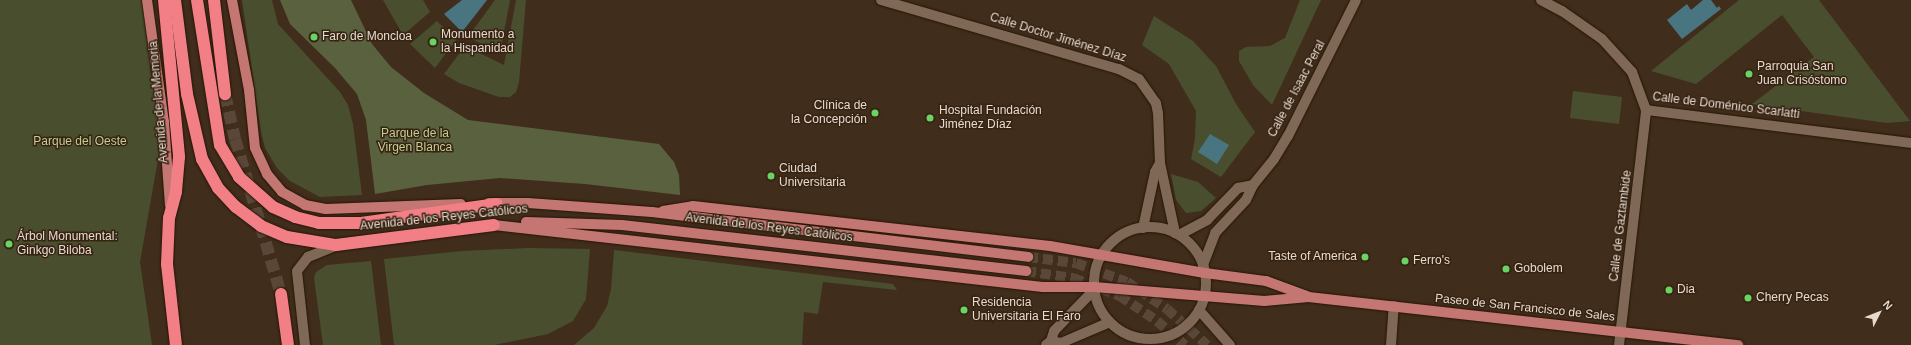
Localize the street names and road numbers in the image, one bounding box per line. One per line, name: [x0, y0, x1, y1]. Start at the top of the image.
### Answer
street label: Calle Doctor Jiménez Díaz: [988, 10, 1128, 66]
street label: Calle de Isaac Peral: [1265, 38, 1329, 140]
street label: Avenida de la Memoria: [146, 40, 172, 164]
street label: Calle de Doménico Scarlatti: [1652, 90, 1800, 122]
street label: Calle de Gaztambide: [1607, 170, 1635, 282]
street label: Avenida de los Reyes Católicos: [359, 202, 529, 234]
street label: Avenida de los Reyes Católicos: [684, 211, 854, 245]
street label: Paseo de San Francisco de Sales: [1434, 291, 1616, 325]

